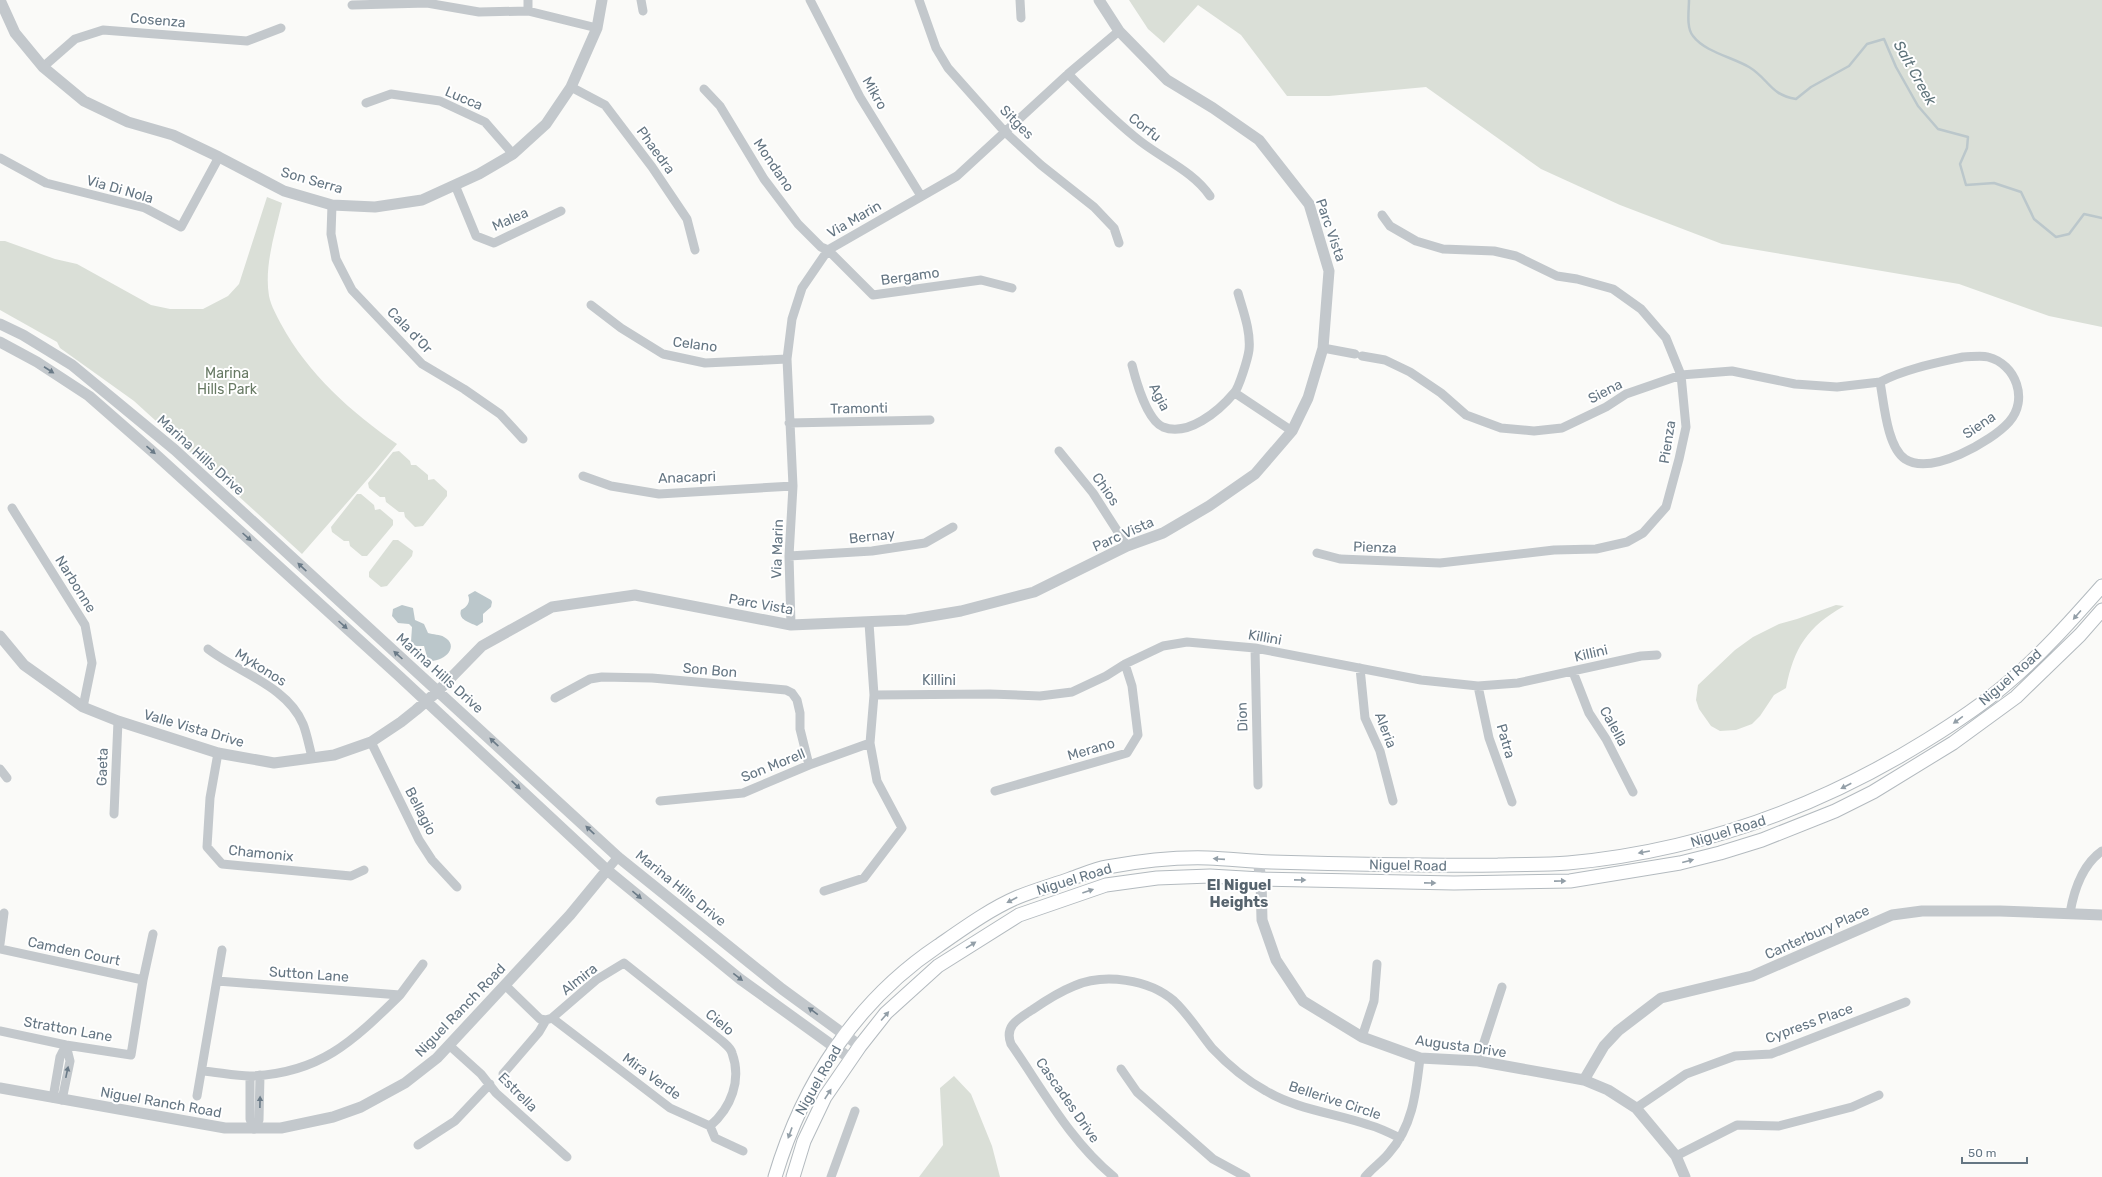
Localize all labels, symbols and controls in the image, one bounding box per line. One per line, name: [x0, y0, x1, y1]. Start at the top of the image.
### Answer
street label: Cosenza: [129, 10, 186, 31]
water label: Salt Creek: [1890, 37, 1940, 109]
street label: Mikro: [858, 74, 891, 113]
street label: Lucca: [442, 83, 485, 114]
street label: Sitges: [996, 102, 1037, 143]
street label: Corfu: [1125, 109, 1164, 145]
street label: Phaedra: [633, 123, 678, 177]
street label: Mondano: [750, 136, 797, 195]
street label: Son Serra: [279, 164, 345, 197]
street label: Via Di Nola: [84, 172, 155, 207]
street label: Parc Vista: [1312, 196, 1349, 264]
street label: Via Marin: [824, 197, 884, 242]
street label: Malea: [489, 204, 531, 235]
street label: Bergamo: [880, 264, 940, 289]
street label: Cala d'Or: [383, 304, 436, 358]
street label: Celano: [672, 333, 718, 356]
park label: Marina Hills Park: [197, 365, 258, 398]
one-way arrow: [44, 366, 54, 374]
street label: Siena: [1585, 376, 1625, 407]
street label: Agia: [1145, 381, 1174, 414]
street label: Tramonti: [830, 399, 888, 418]
street label: Siena: [1960, 408, 1999, 443]
street label: Marina Hills Drive: [153, 412, 248, 499]
street label: Pienza: [1656, 419, 1679, 465]
one-way arrow: [146, 445, 156, 454]
street label: Anacapri: [658, 468, 716, 487]
street label: Chios: [1088, 469, 1123, 509]
street label: Parc Vista: [1090, 513, 1157, 556]
street label: Via Marin: [768, 519, 787, 579]
street label: Bernay: [848, 526, 896, 547]
one-way arrow: [242, 533, 252, 542]
street label: Pienza: [1353, 538, 1397, 557]
street label: Narbonne: [51, 553, 100, 616]
one-way arrow: [297, 562, 307, 572]
street label: Parc Vista: [727, 590, 795, 619]
one-way arrow: [2072, 610, 2081, 621]
one-way arrow: [338, 620, 348, 630]
street label: Killini: [1247, 626, 1283, 649]
street label: Marina Hills Drive: [392, 630, 487, 717]
street label: Killini: [1573, 641, 1610, 666]
street label: Mykonos: [232, 645, 290, 690]
street label: Niguel Road: [1975, 645, 2045, 709]
one-way arrow: [393, 650, 403, 659]
street label: Son Bon: [682, 660, 738, 681]
street label: Killini: [922, 672, 956, 689]
street label: Dion: [1233, 702, 1252, 732]
street label: Calella: [1596, 703, 1631, 749]
street label: Valle Vista Drive: [142, 706, 246, 751]
street label: Aleria: [1371, 710, 1400, 751]
one-way arrow: [1953, 715, 1964, 724]
street label: Patra: [1493, 722, 1519, 760]
street label: Merano: [1066, 735, 1117, 764]
one-way arrow: [489, 737, 499, 747]
street label: Son Morell: [739, 745, 808, 786]
street label: Gaeta: [93, 748, 112, 786]
one-way arrow: [510, 781, 521, 790]
one-way arrow: [1841, 782, 1852, 789]
street label: Bellagio: [401, 784, 440, 838]
street label: Niguel Road: [1688, 812, 1768, 851]
one-way arrow: [585, 825, 595, 835]
street label: Chamonix: [227, 842, 295, 865]
street label: Marina Hills Drive: [632, 847, 730, 930]
one-way arrow: [1638, 849, 1650, 855]
one-way arrow: [1213, 855, 1225, 862]
street label: Niguel Road: [1369, 856, 1447, 875]
one-way arrow: [1683, 858, 1695, 864]
street label: Niguel Road: [1034, 860, 1114, 899]
district label: El Niguel Heights: [1207, 876, 1271, 911]
one-way arrow: [1294, 877, 1307, 883]
one-way arrow: [1554, 878, 1567, 884]
one-way arrow: [1424, 880, 1437, 886]
one-way arrow: [1083, 888, 1095, 894]
one-way arrow: [631, 891, 642, 900]
one-way arrow: [1006, 897, 1017, 904]
street label: Canterbury Place: [1762, 902, 1872, 963]
street label: Camden Court: [26, 933, 122, 970]
one-way arrow: [965, 942, 977, 949]
street label: Niguel Ranch Road: [412, 960, 509, 1060]
street label: Almira: [558, 960, 601, 999]
street label: Sutton Lane: [268, 963, 350, 986]
one-way arrow: [733, 973, 743, 981]
street label: Cypress Place: [1763, 1000, 1855, 1047]
street label: Cielo: [702, 1006, 737, 1039]
one-way arrow: [808, 1008, 818, 1016]
one-way arrow: [880, 1011, 889, 1021]
street label: Stratton Lane: [22, 1013, 114, 1046]
street label: Augusta Drive: [1414, 1032, 1508, 1061]
street label: Niguel Road: [792, 1042, 845, 1118]
street label: Mira Verde: [619, 1050, 684, 1103]
street label: Cascades Drive: [1032, 1054, 1103, 1146]
one-way arrow: [65, 1066, 71, 1078]
street label: Estrella: [494, 1069, 541, 1116]
street label: Bellerive Circle: [1286, 1078, 1383, 1123]
street label: Niguel Ranch Road: [99, 1083, 223, 1122]
one-way arrow: [824, 1088, 832, 1099]
one-way arrow: [256, 1096, 263, 1108]
one-way arrow: [787, 1127, 793, 1139]
scale bar: [1962, 1139, 2027, 1165]
text: 50 m: [1968, 1146, 1996, 1160]

